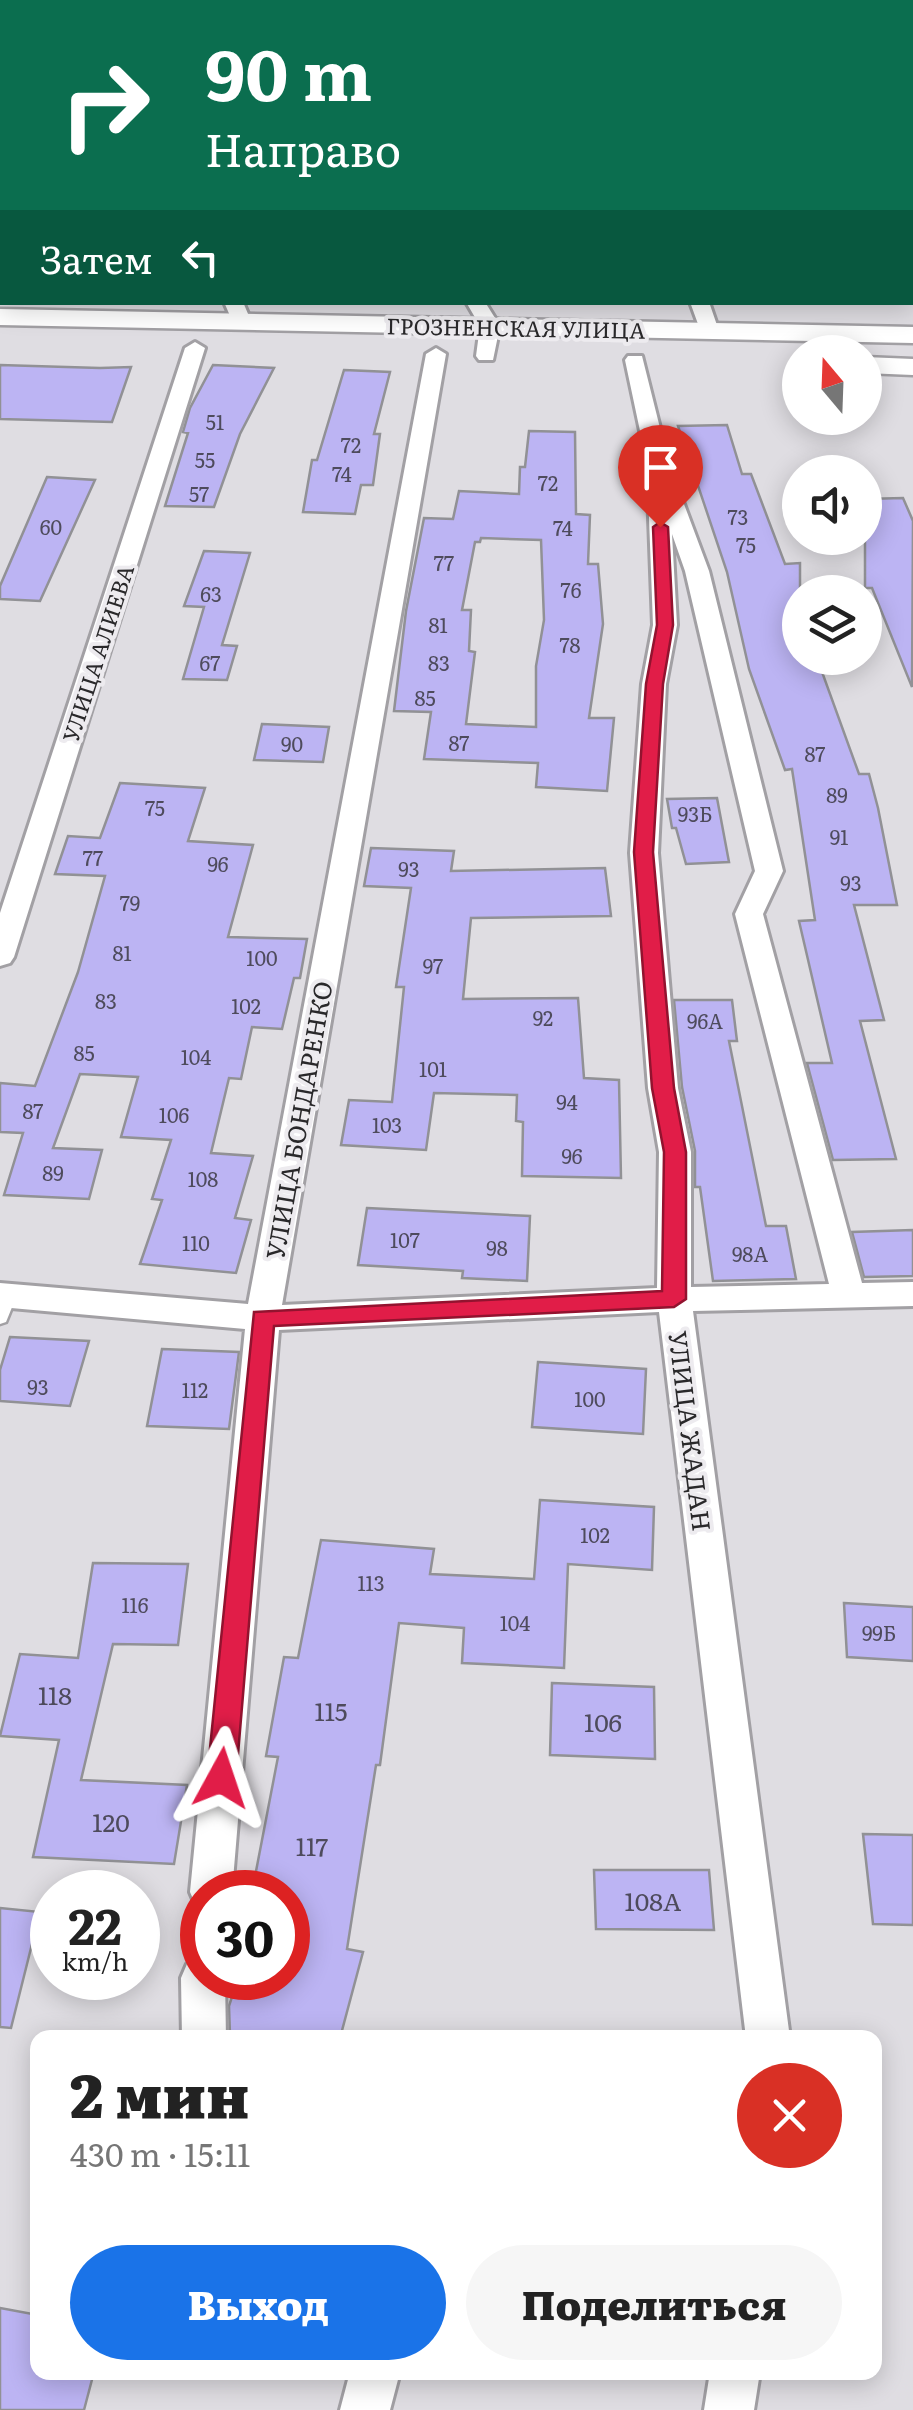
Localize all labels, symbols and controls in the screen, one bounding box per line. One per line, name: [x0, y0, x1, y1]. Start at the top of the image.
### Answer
text: 90 m: [205, 19, 372, 123]
icon: right: [40, 40, 170, 170]
text: Направо: [205, 114, 401, 181]
text: Затем: [40, 229, 153, 286]
icon: left: [173, 230, 228, 285]
street label: ГРОЗНЕНСКАЯ УЛИЦА: [386, 308, 646, 346]
north arrow: [782, 335, 882, 435]
map controls: [782, 335, 882, 675]
house number: 51: [206, 406, 224, 436]
pin: [618, 425, 703, 528]
house number: 72: [341, 429, 361, 459]
icon: arrive: [633, 440, 688, 495]
house number: 55: [195, 444, 215, 474]
button: sound: [782, 455, 882, 555]
house number: 74: [332, 458, 352, 488]
house number: 72: [538, 467, 558, 497]
house number: 57: [189, 478, 209, 508]
house number: 73: [728, 501, 748, 531]
house number: 60: [40, 511, 62, 541]
house number: 74: [553, 512, 573, 542]
house number: 75: [736, 529, 756, 559]
house number: 77: [434, 547, 454, 577]
street label: УЛИЦА АЛИЕВА: [53, 560, 141, 746]
house number: 76: [561, 574, 582, 604]
button: layers: [782, 575, 882, 675]
house number: 63: [200, 578, 222, 608]
house number: 81: [428, 609, 448, 639]
house number: 78: [559, 629, 581, 659]
house number: 67: [200, 647, 220, 677]
house number: 83: [428, 647, 450, 677]
house number: 85: [414, 682, 436, 712]
house number: 87: [449, 727, 469, 757]
house number: 90: [281, 728, 303, 758]
house number: 87: [805, 738, 825, 768]
house number: 89: [826, 779, 848, 809]
house number: 75: [145, 792, 165, 822]
house number: 93Б: [678, 798, 712, 828]
house number: 91: [830, 821, 848, 851]
house number: 77: [83, 842, 103, 872]
house number: 96: [207, 848, 229, 878]
house number: 93: [398, 853, 420, 883]
house number: 93: [840, 867, 862, 897]
house number: 79: [120, 887, 140, 917]
house number: 81: [112, 937, 132, 967]
house number: 100: [246, 942, 278, 972]
house number: 97: [423, 950, 443, 980]
street label: УЛИЦА БОНДАРЕНКО: [255, 978, 341, 1262]
house number: 83: [95, 985, 117, 1015]
house number: 102: [231, 990, 261, 1020]
house number: 92: [533, 1002, 553, 1032]
house number: 96А: [687, 1005, 723, 1035]
house number: 85: [73, 1037, 95, 1067]
house number: 104: [181, 1041, 211, 1071]
house number: 101: [419, 1053, 447, 1083]
house number: 94: [556, 1086, 578, 1116]
house number: 87: [23, 1095, 43, 1125]
house number: 106: [159, 1099, 189, 1129]
house number: 103: [372, 1109, 402, 1139]
house number: 96: [561, 1140, 583, 1170]
house number: 89: [42, 1157, 64, 1187]
house number: 108: [188, 1163, 218, 1193]
house number: 107: [390, 1224, 420, 1254]
house number: 110: [182, 1227, 210, 1257]
house number: 98: [486, 1232, 508, 1262]
house number: 98А: [732, 1238, 768, 1268]
street label: УЛИЦА ЖАДАН: [660, 1329, 722, 1533]
house number: 93: [27, 1371, 49, 1401]
house number: 112: [182, 1374, 208, 1404]
house number: 100: [574, 1383, 606, 1413]
house number: 102: [580, 1519, 610, 1549]
house number: 113: [357, 1567, 385, 1597]
house number: 116: [121, 1589, 149, 1619]
house number: 104: [500, 1607, 530, 1637]
house number: 99Б: [862, 1617, 896, 1647]
house number: 118: [38, 1676, 72, 1713]
house number: 115: [314, 1692, 348, 1729]
house number: 106: [584, 1703, 622, 1740]
position arrow: [169, 1726, 273, 1830]
house number: 120: [92, 1803, 130, 1840]
house number: 117: [296, 1827, 328, 1864]
speed limit sign: 30: [180, 1870, 310, 2000]
house number: 108А: [625, 1882, 681, 1919]
text: 22: [68, 1886, 122, 1960]
text: km/h: [62, 1942, 128, 1979]
text: 2 мин: [70, 2047, 249, 2136]
button: close: [737, 2063, 842, 2168]
text: 430 m · 15:11: [70, 2129, 250, 2177]
button: Выход: [70, 2245, 446, 2360]
button: Поделиться: [466, 2245, 842, 2360]

